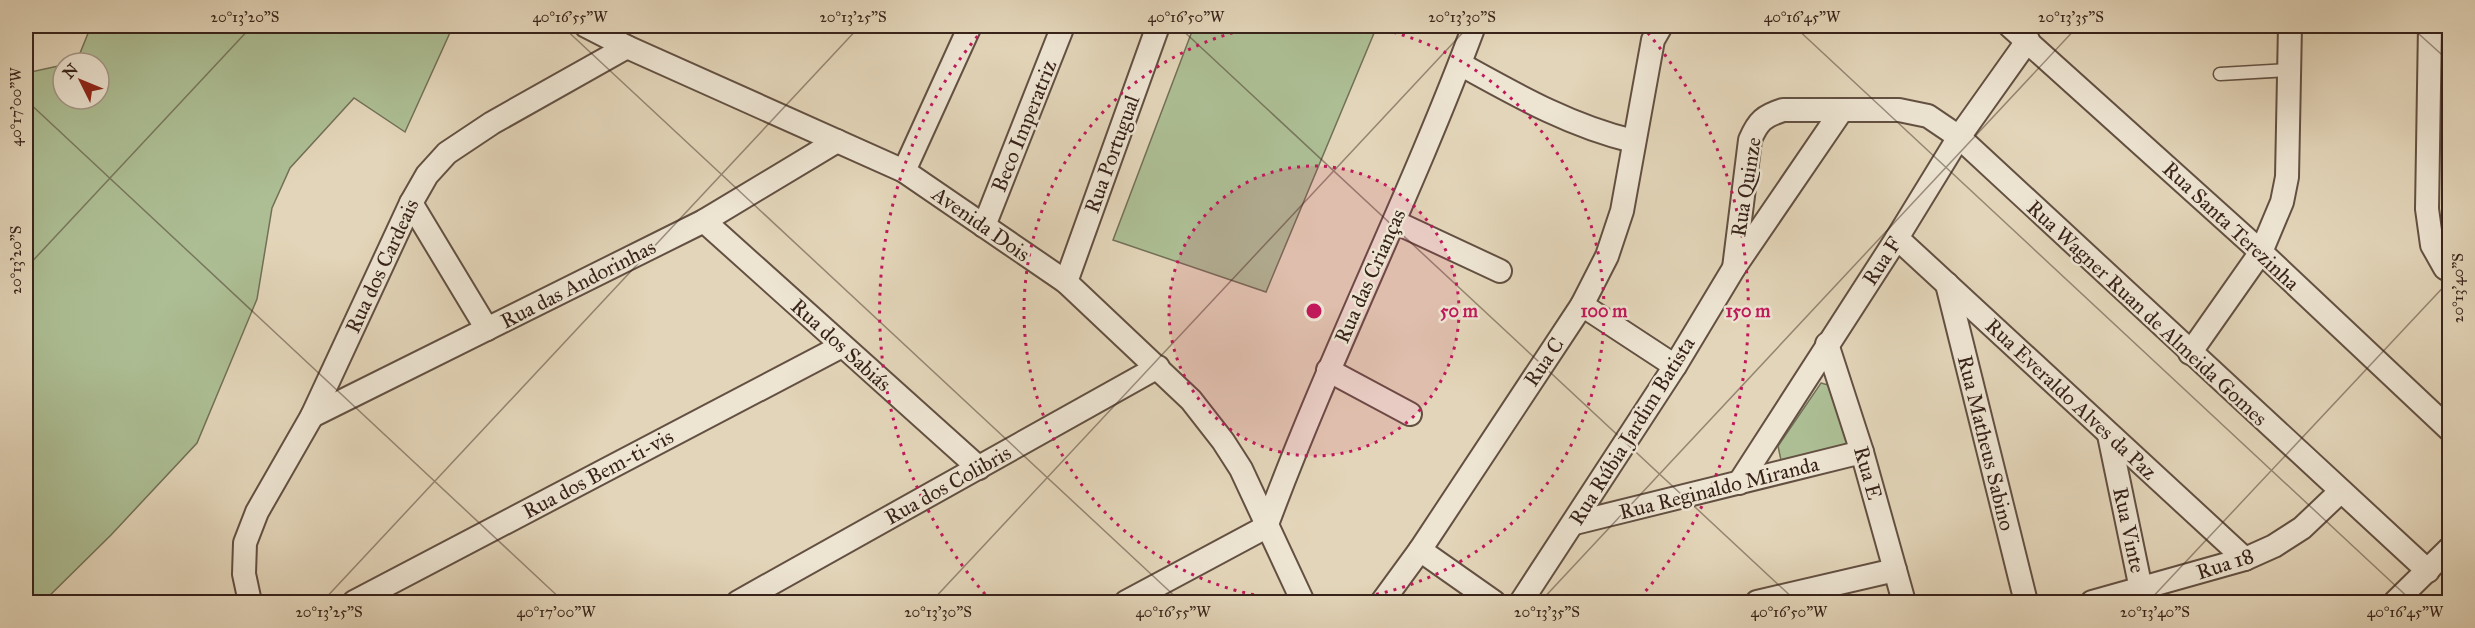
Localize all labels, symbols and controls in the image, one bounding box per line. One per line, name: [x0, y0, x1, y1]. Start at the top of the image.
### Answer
text: 20°13'20"S: [211, 8, 279, 26]
text: 40°16'55"W: [533, 8, 608, 26]
text: 20°13'25"S: [819, 8, 887, 26]
text: 40°16'50"W: [1148, 8, 1225, 26]
text: 20°13'30"S: [1428, 8, 1496, 26]
text: 40°16'45"W: [1764, 8, 1841, 26]
text: 20°13'35"S: [2038, 8, 2104, 26]
north arrow: [51, 51, 111, 111]
street label: Beco Imperatriz: [986, 56, 1062, 196]
text: N: [59, 59, 82, 83]
text: 40°17'00"W: [7, 67, 25, 146]
street label: Rua Portugual: [1079, 91, 1145, 217]
street label: Rua Quinze: [1725, 135, 1767, 239]
street label: Rua Santa Terezinha: [2157, 156, 2305, 296]
street label: Avenida Dois: [926, 180, 1035, 267]
street label: Rua dos Cardeais: [340, 195, 424, 337]
street label: Rua Wagner Ruan de Almeida Gomes: [2021, 195, 2273, 431]
street label: Rua das Crianças: [1329, 205, 1411, 347]
text: 20°13'20"S: [7, 226, 25, 294]
street label: Rua F: [1857, 232, 1907, 290]
street label: Rua das Andorinhas: [496, 234, 660, 334]
text: 20°13'40"S: [2449, 253, 2467, 323]
street label: Rua dos Sabiás: [785, 293, 897, 397]
text: 50 m: [1440, 300, 1479, 322]
text: 100 m: [1581, 300, 1628, 322]
text: 150 m: [1726, 300, 1771, 322]
centre of rings: [1304, 301, 1324, 321]
street label: Rua Everaldo Alves da Paz: [1980, 313, 2162, 485]
street label: Rua Rúbia Jardim Batista: [1563, 332, 1701, 530]
street label: Rua C: [1518, 333, 1570, 391]
street label: Rua Matheus Sabino: [1952, 353, 2020, 534]
street label: Rua dos Bem-ti-vis: [518, 423, 678, 525]
street label: Rua dos Colibris: [880, 440, 1016, 530]
street label: Rua E: [1848, 443, 1888, 503]
street label: Rua Reginaldo Miranda: [1617, 451, 1822, 525]
street label: Rua Vinte: [2107, 485, 2151, 575]
street label: Rua 18: [2193, 543, 2257, 585]
text: 20°13'25"S: [295, 603, 363, 621]
text: 40°17'00"W: [517, 603, 596, 621]
text: 20°13'30"S: [904, 603, 972, 621]
text: 40°16'55"W: [1136, 603, 1211, 621]
text: 20°13'35"S: [1514, 603, 1580, 621]
text: 40°16'50"W: [1751, 603, 1828, 621]
text: 20°13'40"S: [2120, 603, 2190, 621]
text: 40°16'45"W: [2367, 603, 2444, 621]

